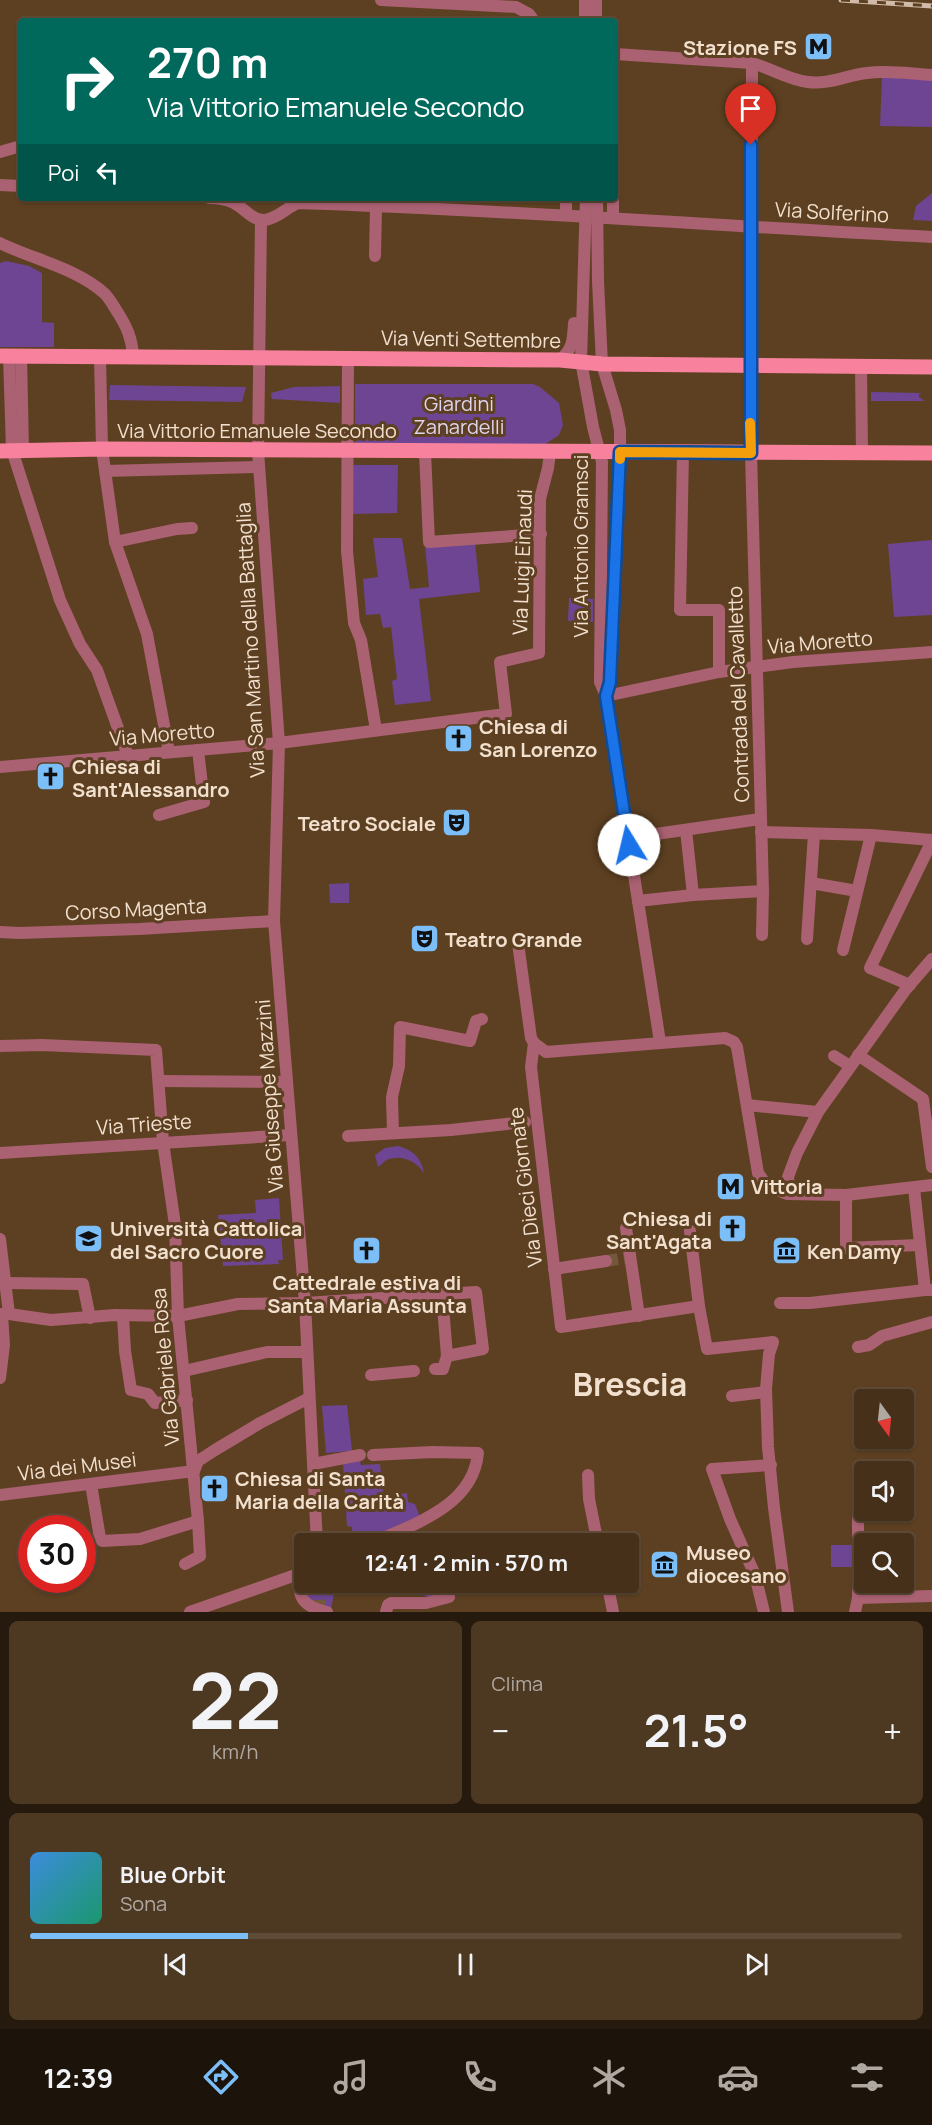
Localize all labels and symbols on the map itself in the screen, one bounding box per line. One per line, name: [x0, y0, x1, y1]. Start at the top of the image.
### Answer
metro station icon: Stazione FS: [802, 31, 834, 63]
place label: Stazione FS: [683, 34, 797, 61]
pin: [725, 83, 776, 145]
street label: Via Solferino: [774, 196, 890, 228]
street label: Via Venti Settembre: [381, 324, 561, 354]
park label: Giardini Zanardelli: [414, 390, 504, 440]
street label: Via Vittorio Emanuele Secondo: [117, 417, 397, 444]
street label: Via Antonio Gramsci: [567, 455, 594, 637]
street label: Via Luigi Einaudi: [506, 488, 538, 636]
street label: Via San Martino della Battaglia: [229, 502, 271, 778]
street label: Contrada del Cavalletto: [721, 585, 755, 803]
street label: Via Moretto: [766, 624, 874, 660]
place label: Chiesa di San Lorenzo: [479, 713, 597, 763]
street label: Via Moretto: [108, 716, 216, 752]
church icon: Chiesa di San Lorenzo: [442, 722, 474, 754]
place label: Chiesa di Sant'Alessandro: [72, 753, 230, 803]
church icon: Chiesa di Sant'Alessandro: [35, 761, 67, 793]
theatre icon: Teatro Sociale: [441, 807, 473, 839]
place label: Teatro Sociale: [298, 810, 436, 837]
position arrow: [597, 813, 661, 877]
street label: Corso Magenta: [65, 892, 207, 926]
theatre icon: Teatro Grande: [408, 923, 440, 955]
place label: Teatro Grande: [445, 926, 582, 953]
street label: Via Giuseppe Mazzini: [249, 998, 289, 1194]
street label: Via Dieci Giornate: [502, 1106, 548, 1268]
street label: Via Trieste: [95, 1107, 193, 1141]
metro station icon: Vittoria: [714, 1170, 746, 1202]
place label: Vittoria: [751, 1173, 823, 1200]
place label: Chiesa di Sant'Agata: [606, 1205, 712, 1255]
church icon: Chiesa di Sant'Agata: [717, 1213, 749, 1245]
place label: Università Cattolica del Sacro Cuore: [110, 1215, 302, 1265]
school or university icon: Università Cattolica del Sacro Cuore: [73, 1223, 105, 1255]
church icon: Cattedrale estiva di Santa Maria Assunta: [351, 1235, 383, 1267]
museum icon: Ken Damy: [770, 1235, 802, 1267]
place label: Ken Damy: [807, 1238, 902, 1265]
place label: Cattedrale estiva di Santa Maria Assunta: [267, 1269, 467, 1319]
street label: Via Gabriele Rosa: [145, 1287, 185, 1447]
district label: Brescia: [573, 1362, 687, 1406]
north arrow: [854, 1389, 914, 1449]
street label: Via dei Musei: [16, 1445, 138, 1487]
place label: Chiesa di Santa Maria della Carità: [235, 1465, 404, 1515]
church icon: Chiesa di Santa Maria della Carità: [198, 1473, 230, 1505]
speed limit sign: 30: [18, 1515, 96, 1593]
place label: Museo diocesano: [686, 1539, 787, 1589]
museum icon: Museo diocesano: [649, 1548, 681, 1580]

